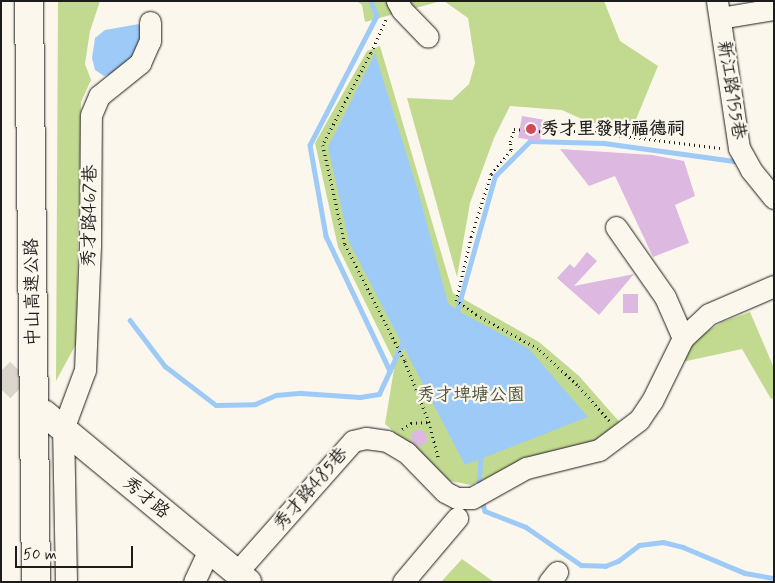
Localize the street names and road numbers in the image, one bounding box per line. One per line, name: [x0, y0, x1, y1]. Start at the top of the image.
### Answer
street label: 新江路155巷: [713, 39, 749, 141]
street label: 秀才路467巷: [78, 165, 102, 267]
street label: 中山高速公路: [21, 238, 45, 346]
street label: 秀才路485巷: [269, 443, 353, 535]
street label: 秀才路: [118, 472, 174, 524]

